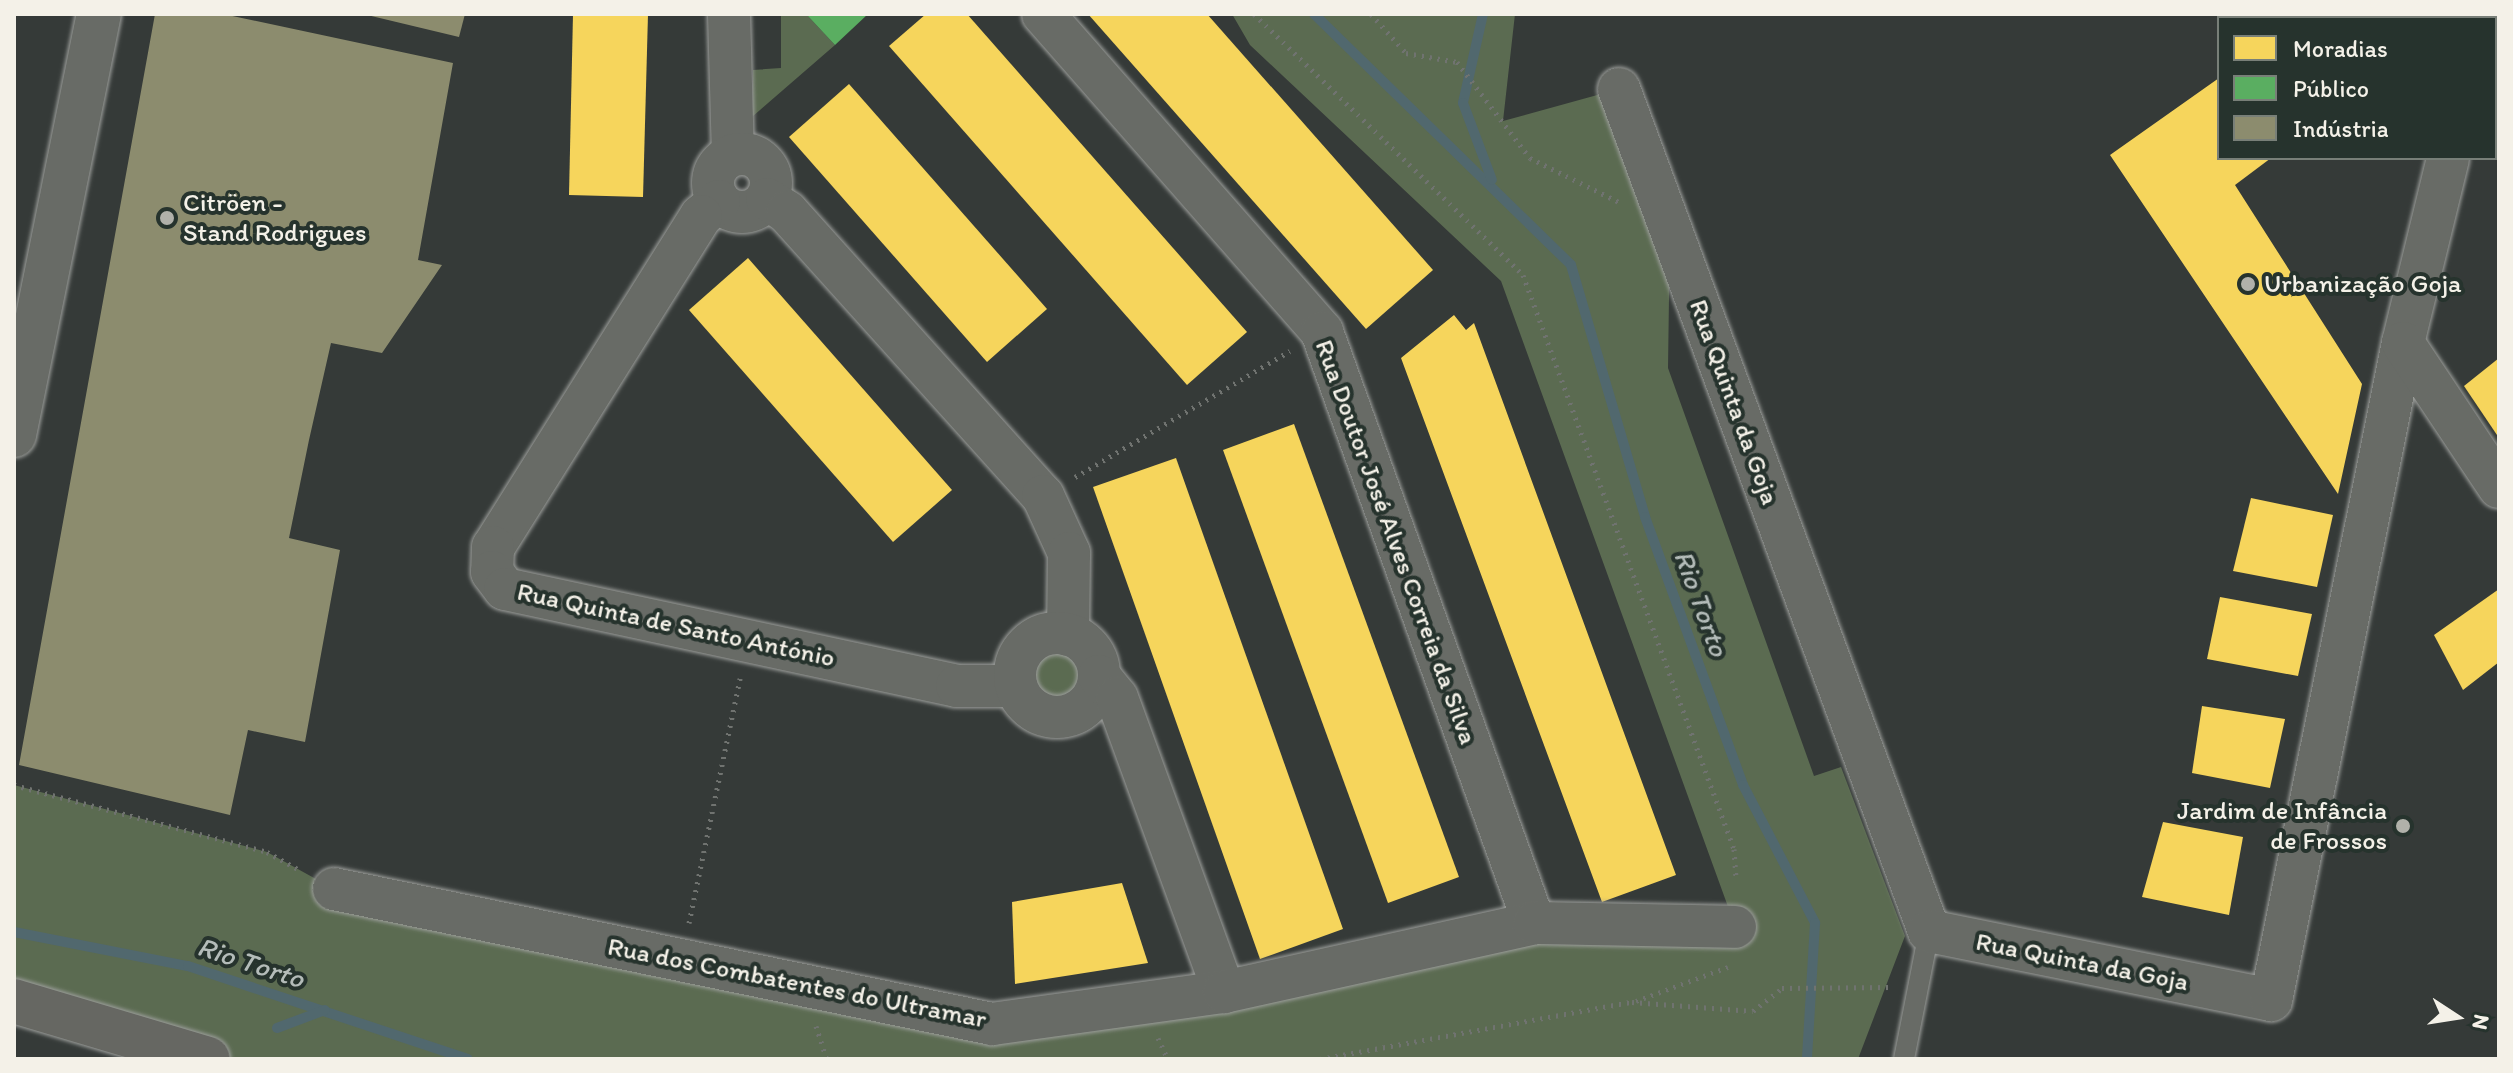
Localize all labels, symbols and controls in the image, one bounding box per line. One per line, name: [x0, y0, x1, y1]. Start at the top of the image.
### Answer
legend: [2217, 16, 2497, 160]
text: Moradias: [2293, 34, 2388, 63]
text: Público: [2293, 74, 2369, 103]
text: Indústria: [2293, 114, 2388, 143]
place label: Citröen - Stand Rodrigues: [183, 187, 366, 248]
marker: Citröen - Stand Rodrigues: [158, 209, 176, 227]
place label: Urbanização Goja: [2264, 268, 2461, 300]
marker: Urbanização Goja: [2239, 275, 2257, 293]
street label: Rua Quinta da Goja: [1682, 295, 1786, 509]
street label: Rua Doutor José Alves Correia da Silva: [1308, 335, 1484, 749]
water label: Rio Torto: [1668, 547, 1736, 659]
street label: Rua Quinta de Santo António: [514, 576, 838, 674]
place label: Jardim de Infância de Frossos: [2176, 795, 2387, 856]
marker: Jardim de Infância de Frossos: [2394, 817, 2412, 835]
street label: Rua Quinta da Goja: [1973, 926, 2191, 998]
water label: Rio Torto: [195, 929, 307, 995]
street label: Rua dos Combatentes do Ultramar: [605, 931, 989, 1035]
north arrow: [2417, 977, 2497, 1057]
text: N: [2466, 1012, 2496, 1032]

